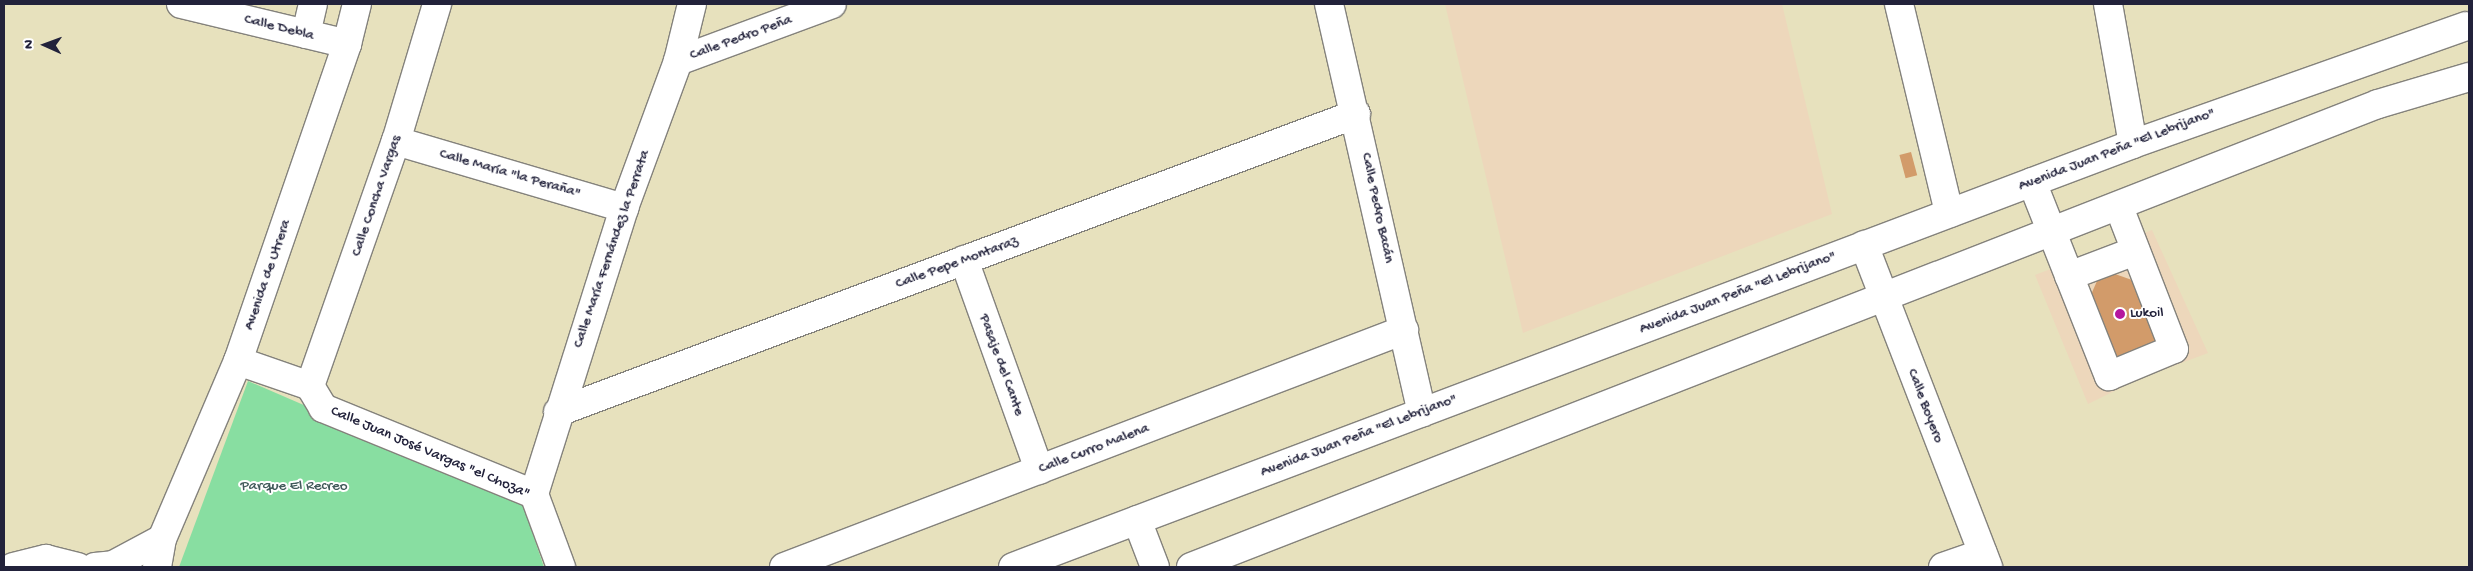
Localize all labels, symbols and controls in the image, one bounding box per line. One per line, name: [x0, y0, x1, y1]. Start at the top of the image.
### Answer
street label: Calle Debla: [242, 11, 316, 45]
street label: Calle Pedro Peña: [688, 11, 794, 65]
north arrow: [20, 20, 70, 70]
text: N: [21, 40, 38, 49]
street label: Avenida Juan Peña "El Lebrijano": [2016, 104, 2218, 196]
street label: Calle Concha Vargas: [348, 133, 406, 259]
street label: Calle María "la Peraña": [437, 145, 583, 203]
street label: Calle María Fernández la Perrata: [570, 148, 654, 350]
street label: Calle Pedro Bacán: [1357, 151, 1397, 265]
street label: Avenida de Utrera: [241, 217, 295, 333]
street label: Calle Pepe Montaraz: [893, 232, 1021, 294]
street label: Avenida Juan Peña "El Lebrijano": [1637, 247, 1839, 339]
place label: Lukoil: [2130, 305, 2164, 323]
marker: Lukoil: [2114, 308, 2126, 320]
street label: Pasaje del Cante: [974, 312, 1028, 418]
street label: Calle Boyero: [1903, 366, 1947, 446]
street label: Avenida Juan Peña "El Lebrijano": [1258, 390, 1460, 482]
street label: Calle Juan José Vargas "el Choza": [328, 403, 532, 503]
street label: Calle Curro Malena: [1036, 420, 1152, 478]
park label: Parque El Recreo: [241, 478, 347, 496]

